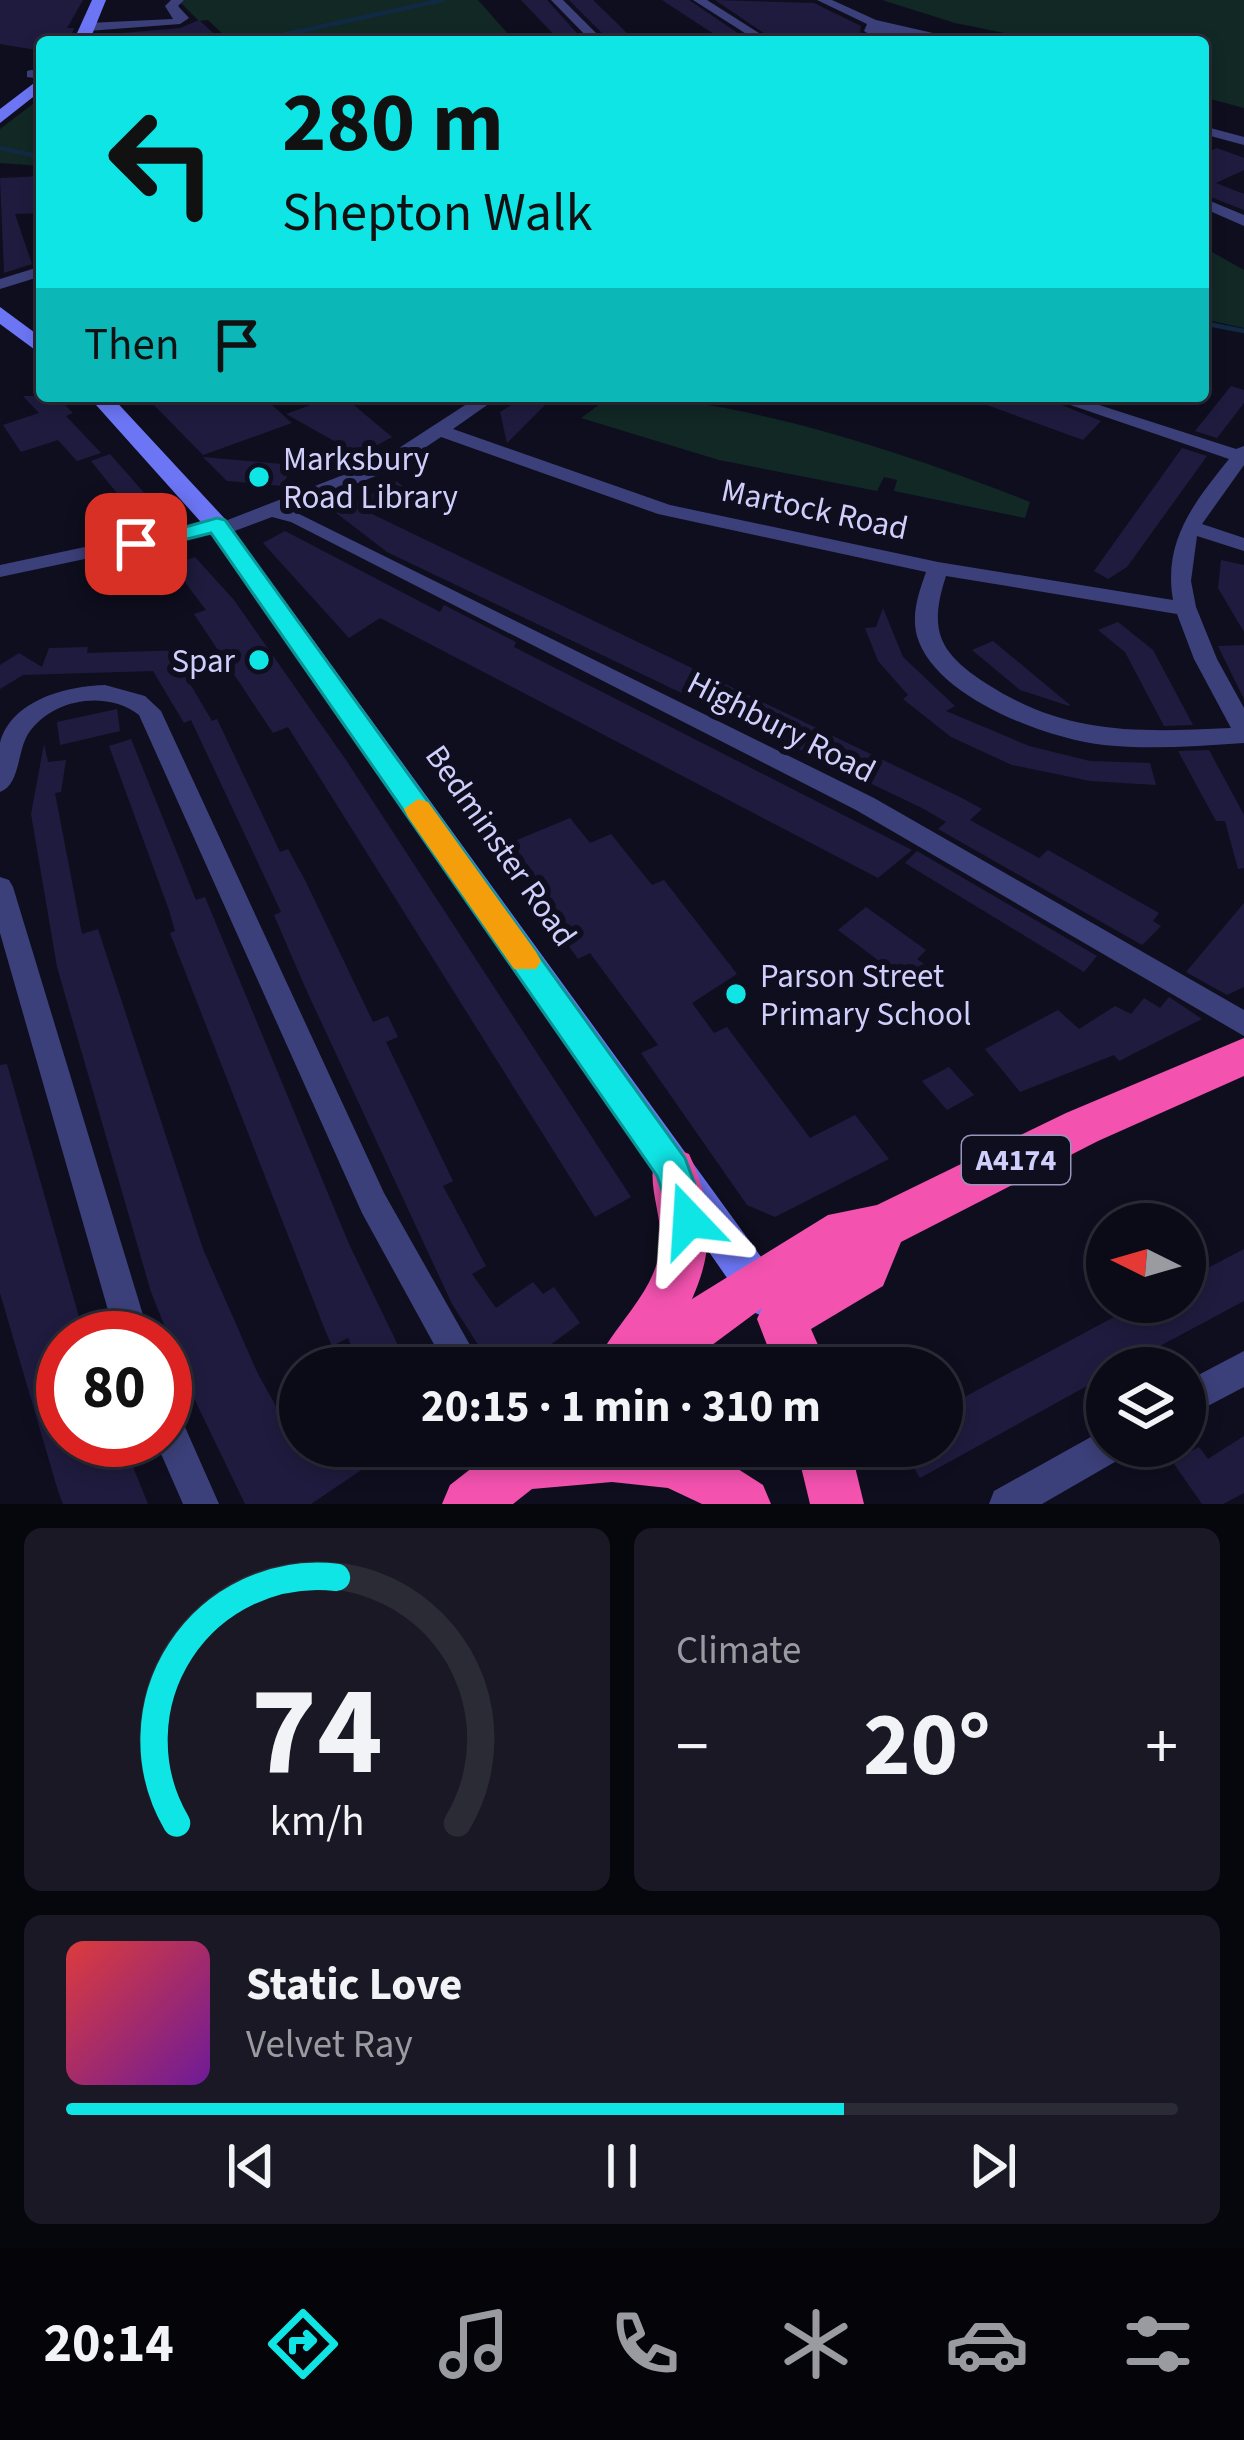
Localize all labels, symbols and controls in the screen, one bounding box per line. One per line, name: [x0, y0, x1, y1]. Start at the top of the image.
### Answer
text: 280 m: [282, 64, 504, 184]
icon: left: [84, 84, 240, 240]
text: Shepton Walk: [282, 175, 592, 252]
icon: arrive: [204, 312, 270, 378]
text: Then: [84, 313, 180, 377]
place label: Marksbury Road Library: [283, 436, 458, 521]
marker: Marksbury Road Library: [246, 464, 272, 490]
street label: Martock Road: [717, 467, 912, 552]
pin: [85, 493, 187, 595]
icon: arrive: [103, 511, 169, 577]
place label: Spar: [171, 638, 236, 685]
marker: Spar: [246, 647, 272, 673]
street label: Highbury Road: [679, 660, 884, 795]
street label: Bedminster Road: [414, 735, 588, 956]
place label: Parson Street Primary School: [760, 953, 971, 1038]
marker: Parson Street Primary School: [723, 981, 749, 1007]
road number: A4174: [962, 1136, 1070, 1184]
position arrow: [626, 1157, 752, 1283]
north arrow: [1086, 1203, 1206, 1323]
map controls: [1086, 1203, 1206, 1467]
speed limit sign: 80: [36, 1311, 192, 1467]
button: layers: [1086, 1347, 1206, 1467]
text: 20:15 · 1 min · 310 m: [421, 1375, 821, 1439]
text: Climate: [676, 1623, 801, 1679]
text: 74: [251, 1644, 383, 1822]
text: 20°: [863, 1682, 991, 1810]
text: −: [676, 1700, 709, 1794]
text: +: [1145, 1700, 1178, 1794]
text: km/h: [269, 1790, 365, 1851]
text: Static Love: [246, 1953, 462, 2017]
text: Velvet Ray: [246, 2017, 413, 2073]
icon: previous: [218, 2133, 284, 2199]
icon: pause: [589, 2133, 655, 2199]
icon: next: [960, 2133, 1026, 2199]
icon: directions: [261, 2302, 345, 2386]
icon: music: [432, 2302, 516, 2386]
icon: phone: [603, 2302, 687, 2386]
icon: climate: [774, 2302, 858, 2386]
icon: car: [945, 2302, 1029, 2386]
icon: filters: [1116, 2302, 1200, 2386]
text: 20:14: [44, 2306, 174, 2383]

